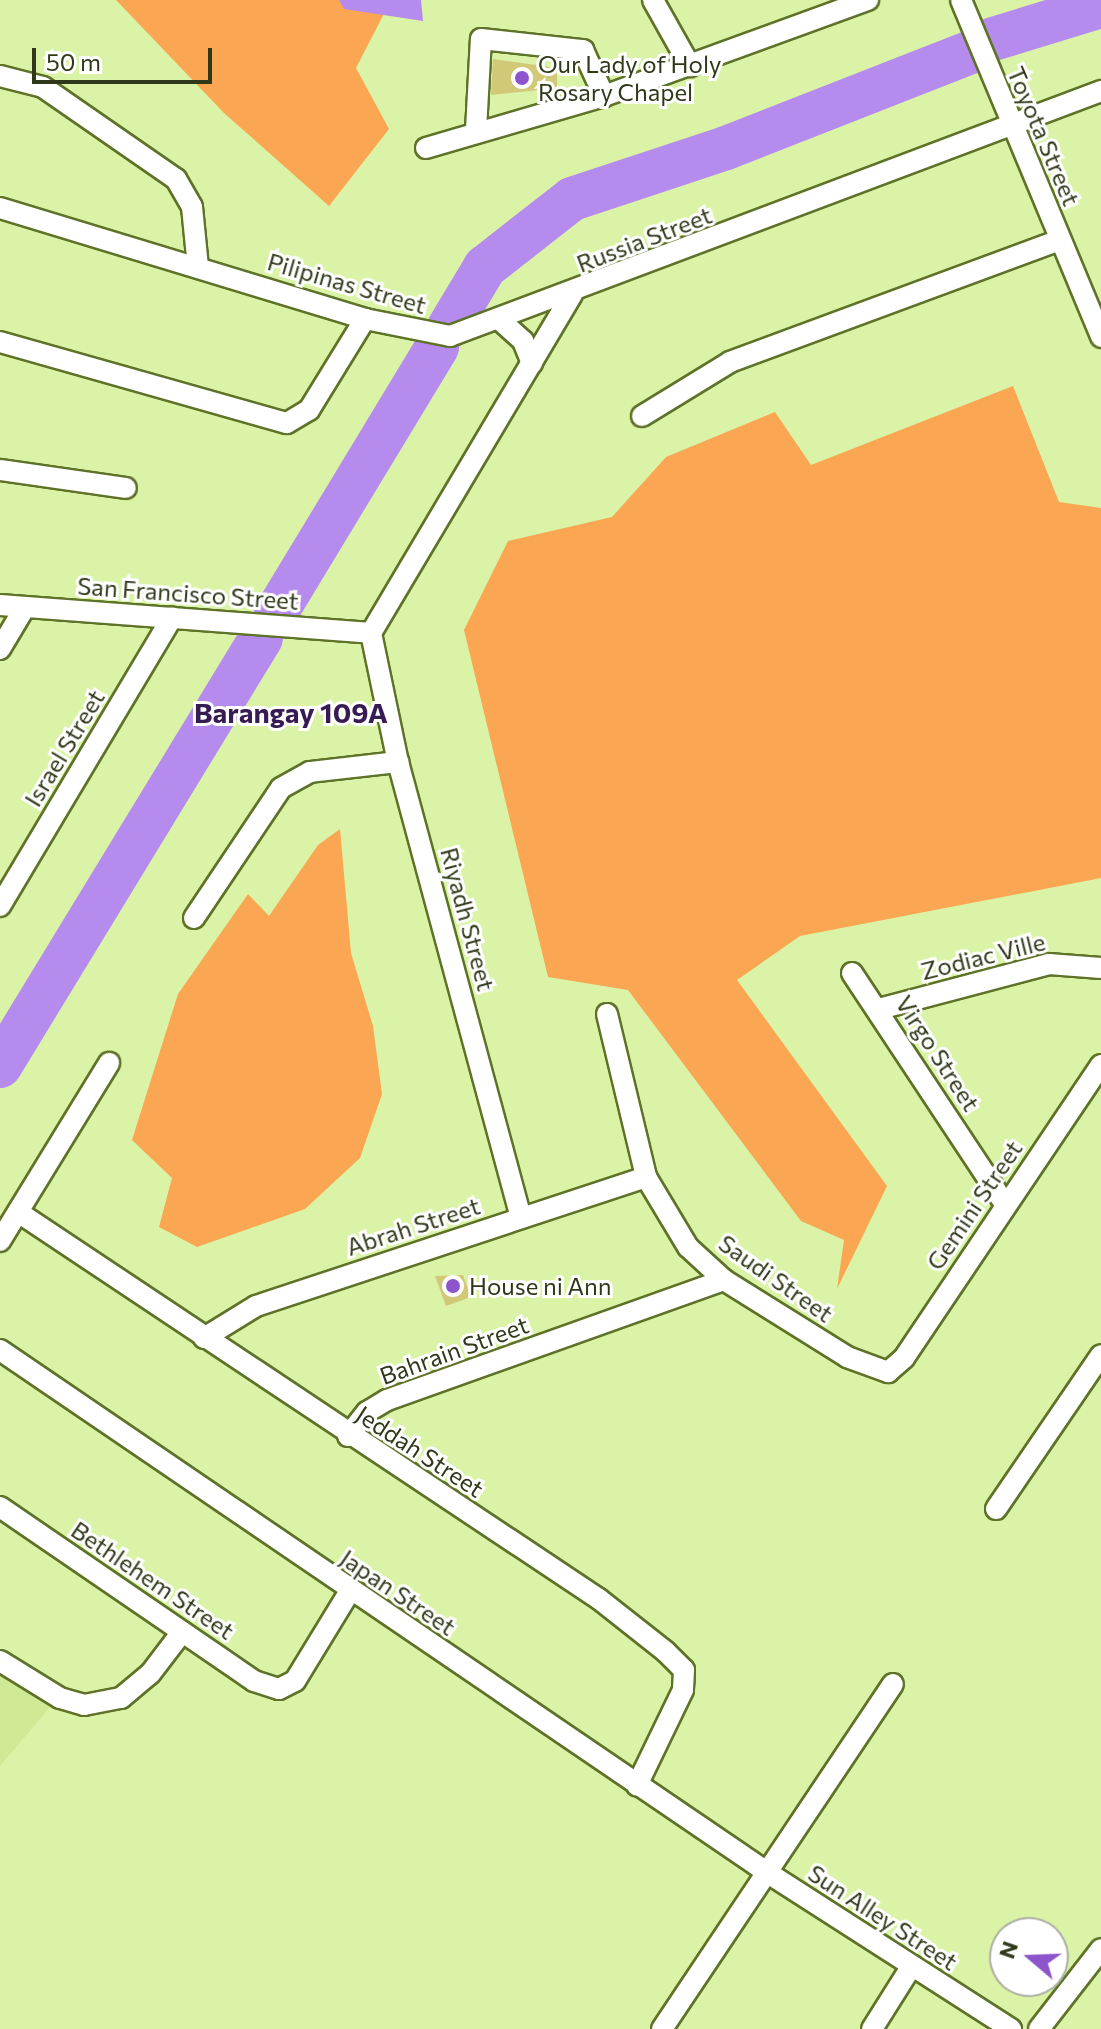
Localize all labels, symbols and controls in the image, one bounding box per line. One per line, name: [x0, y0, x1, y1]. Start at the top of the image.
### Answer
scale bar: [36, 32, 216, 82]
text: 50 m: [46, 47, 101, 76]
place label: Our Lady of Holy Rosary Chapel: [538, 50, 721, 106]
street label: Toyota Street: [1002, 62, 1086, 210]
marker: Our Lady of Holy Rosary Chapel: [513, 69, 531, 87]
street label: Russia Street: [572, 200, 716, 278]
street label: Pilipinas Street: [264, 247, 430, 319]
street label: San Francisco Street: [76, 571, 300, 615]
street label: Israel Street: [18, 685, 110, 811]
district label: Barangay 109A: [194, 695, 388, 729]
street label: Riyadh Street: [435, 844, 501, 994]
street label: Zodiac Ville: [918, 927, 1048, 985]
street label: Virgo Street: [890, 990, 986, 1116]
street label: Gemini Street: [920, 1135, 1028, 1275]
street label: Abrah Street: [343, 1191, 483, 1261]
street label: Saudi Street: [713, 1228, 839, 1328]
place label: House ni Ann: [469, 1272, 611, 1300]
marker: House ni Ann: [444, 1277, 462, 1295]
street label: Bahrain Street: [376, 1310, 532, 1390]
street label: Jeddah Street: [351, 1399, 489, 1503]
street label: Bethlehem Street: [66, 1515, 240, 1645]
street label: Japan Street: [335, 1543, 461, 1641]
street label: Sun Alley Street: [803, 1858, 963, 1976]
north arrow: [989, 1917, 1069, 1997]
text: N: [992, 1937, 1023, 1962]

